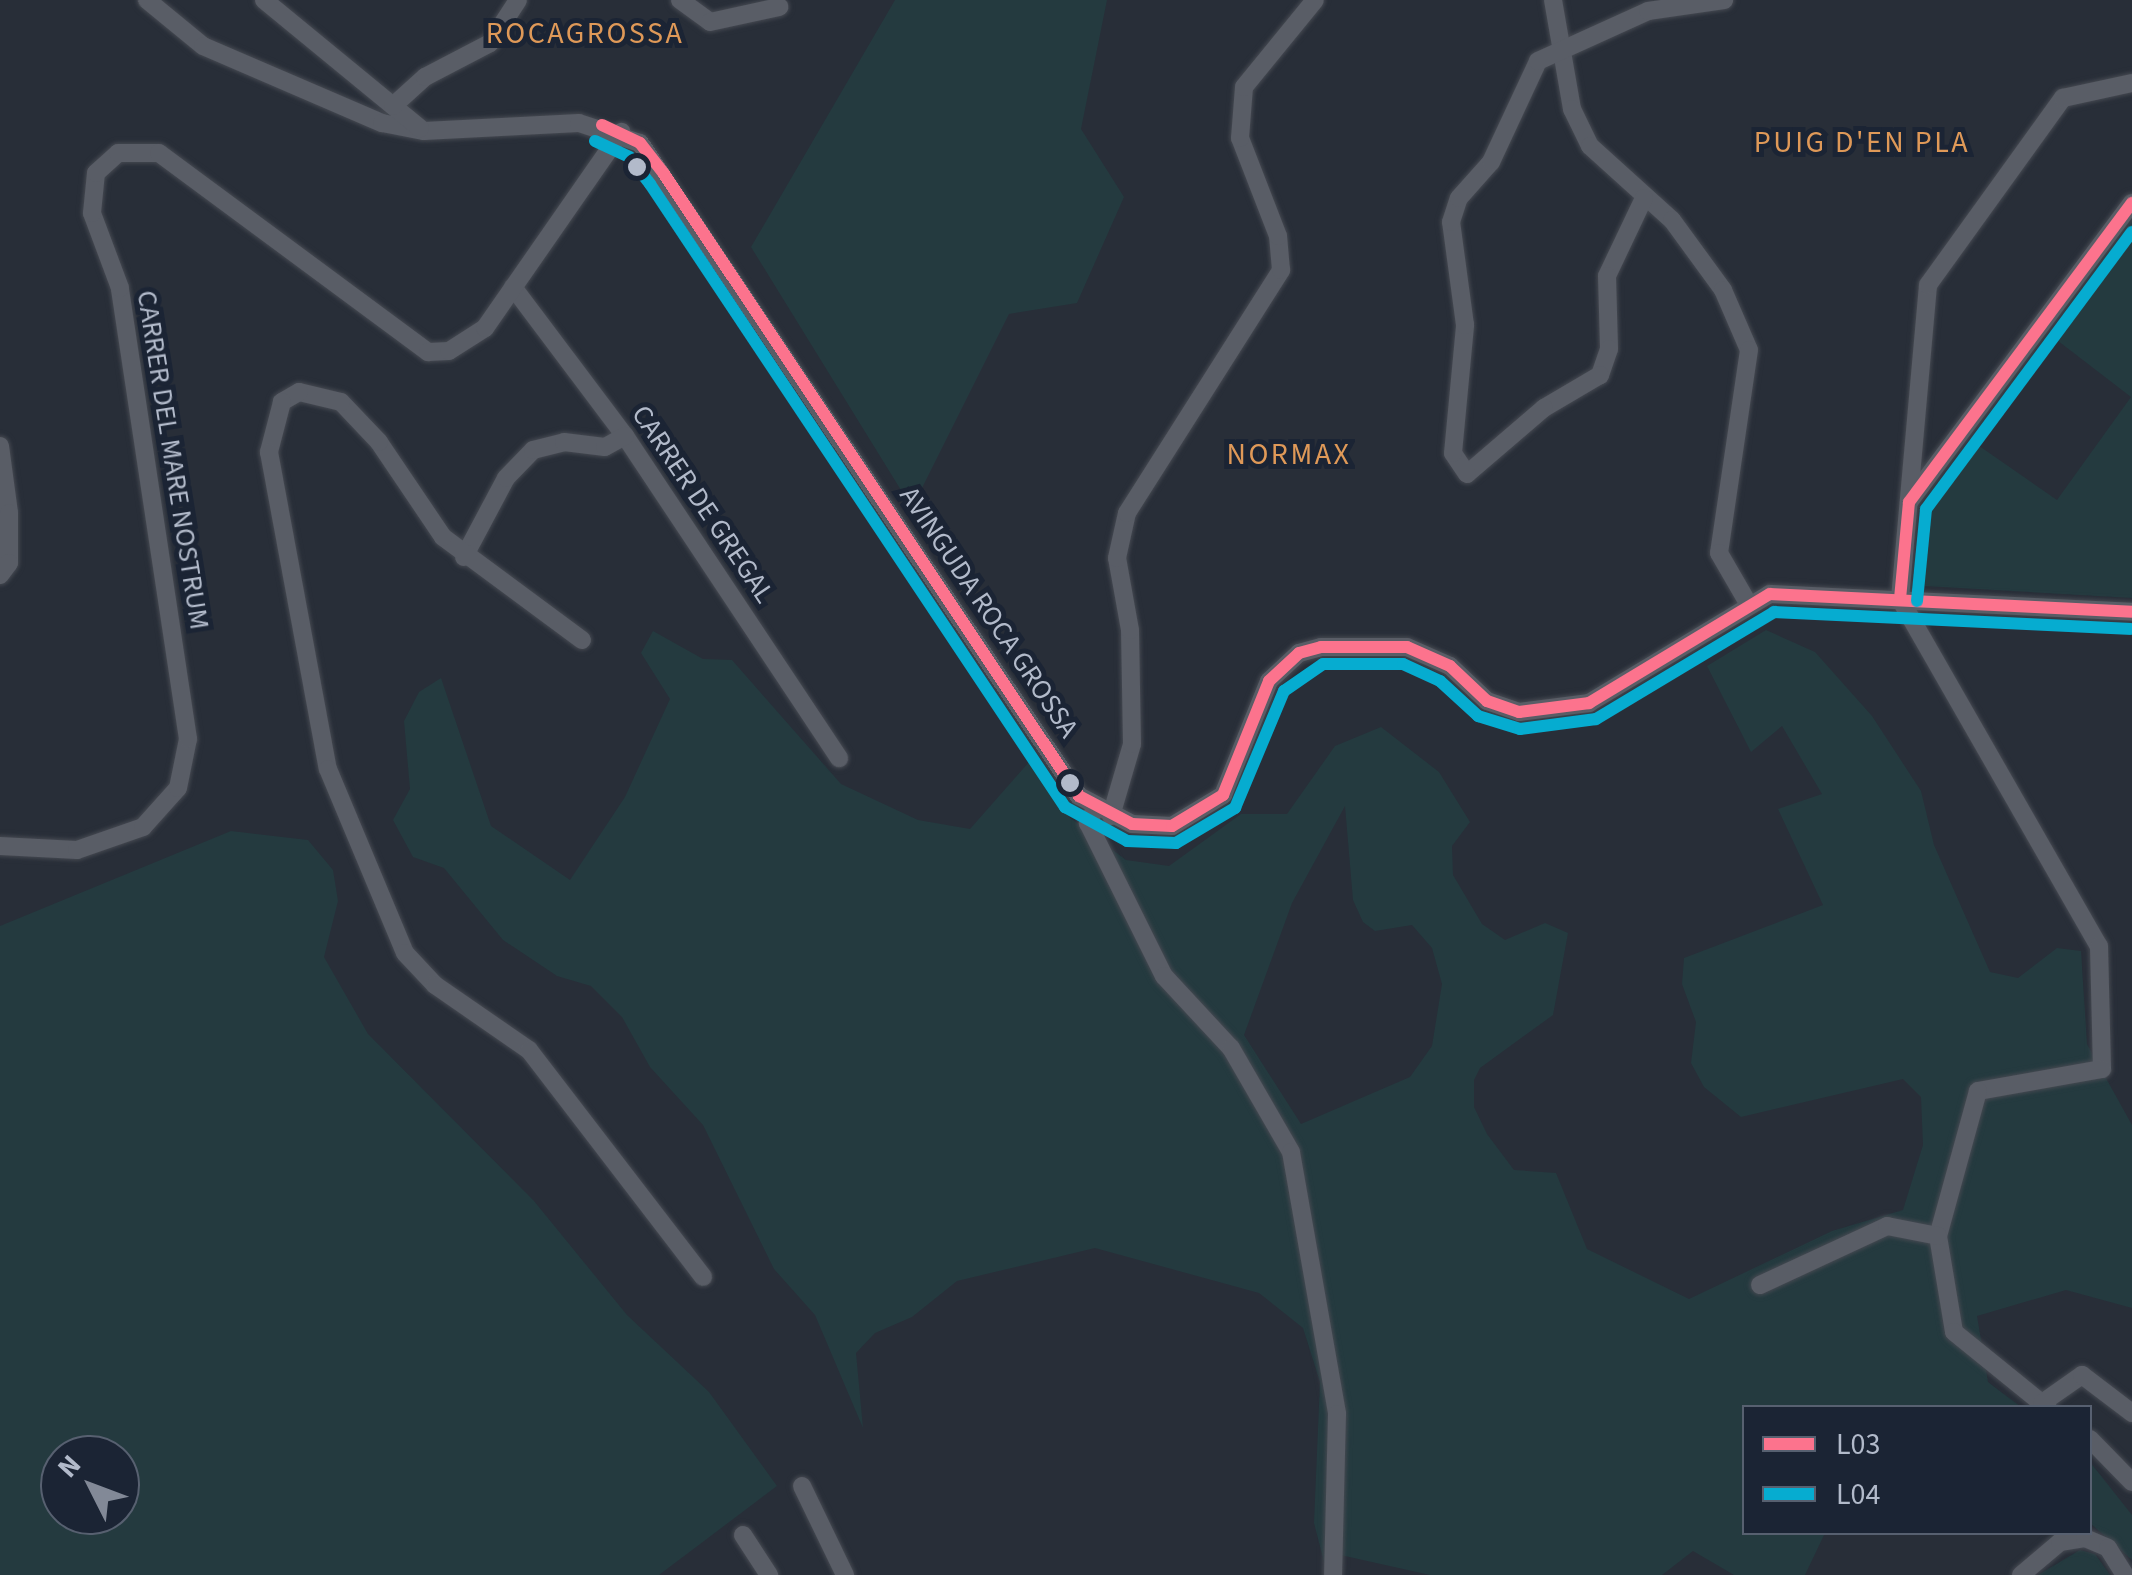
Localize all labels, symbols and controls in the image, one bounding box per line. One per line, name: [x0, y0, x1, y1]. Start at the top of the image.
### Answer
district label: ROCAGROSSA: [486, 16, 684, 52]
district label: PUIG D'EN PLA: [1754, 125, 1970, 161]
unlabelled marker: [627, 157, 647, 177]
street label: CARRER DEL MARE NOSTRUM: [130, 288, 216, 632]
street label: CARRER DE GREGAL: [625, 399, 781, 609]
district label: NORMAX: [1226, 437, 1352, 473]
street label: AVINGUDA ROCA GROSSA: [892, 480, 1086, 744]
unlabelled marker: [1060, 773, 1080, 793]
legend: [1742, 1405, 2092, 1535]
text: L03: [1836, 1423, 1880, 1466]
north arrow: [40, 1435, 140, 1535]
text: N: [48, 1446, 90, 1487]
text: L04: [1836, 1473, 1880, 1516]

